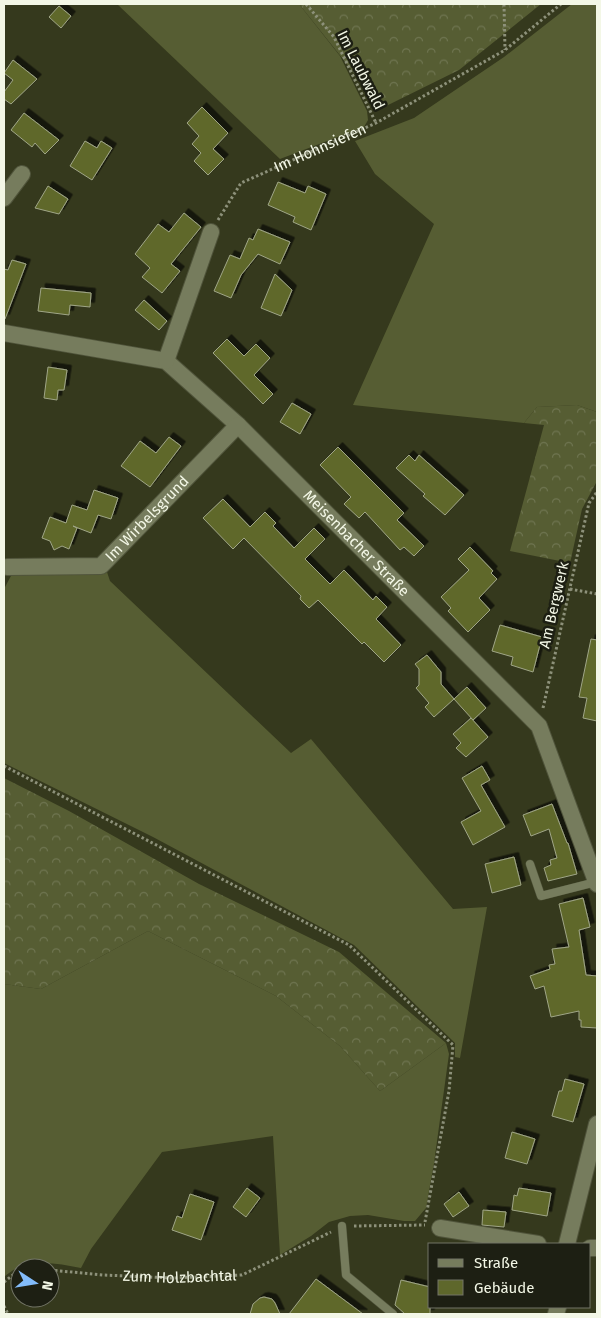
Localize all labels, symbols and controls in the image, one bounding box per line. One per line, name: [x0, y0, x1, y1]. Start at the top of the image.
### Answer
street label: Im Laubwald: [333, 27, 389, 113]
street label: Im Hohnsiefen: [271, 120, 369, 176]
street label: Im Wirbelsgrund: [101, 472, 193, 565]
street label: Meisenbacher Straße: [299, 486, 413, 600]
street label: Am Bergwerk: [535, 560, 573, 650]
legend: [428, 1243, 591, 1308]
text: Straße: [474, 1254, 518, 1272]
north arrow: [10, 1258, 60, 1308]
street label: Zum Holzbachtal: [122, 1266, 238, 1287]
text: N: [38, 1279, 57, 1292]
text: Gebäude: [474, 1279, 534, 1297]

